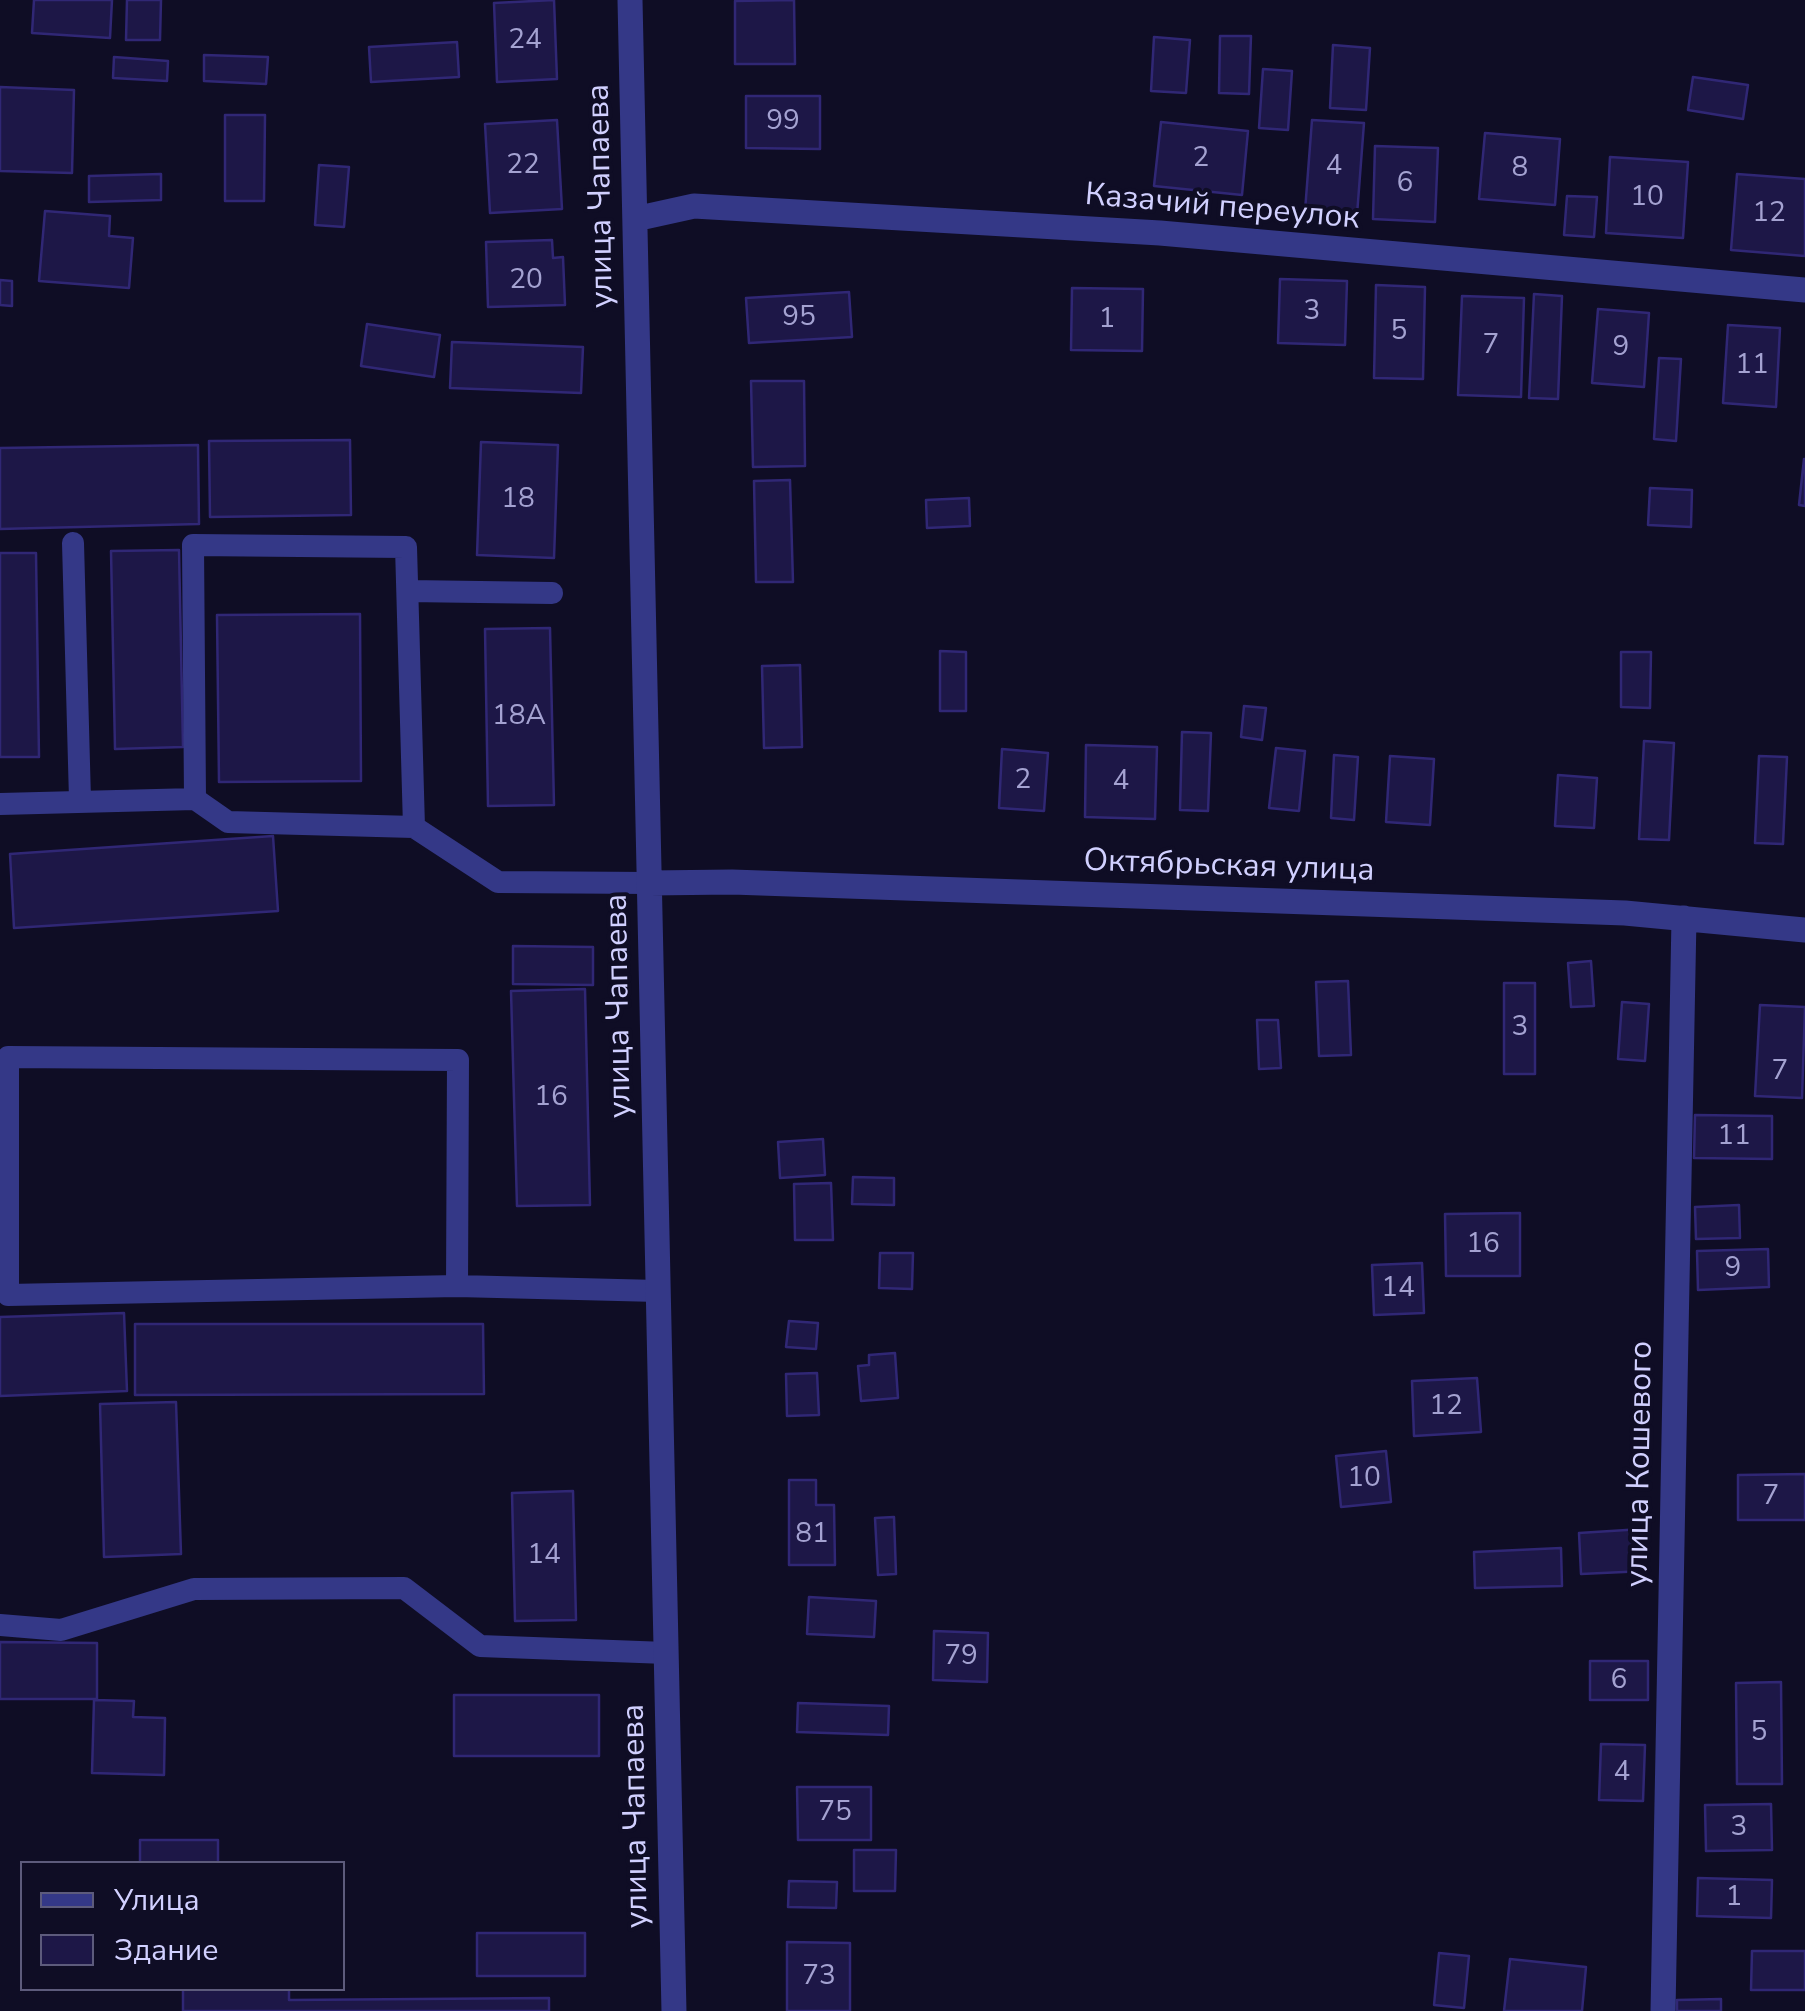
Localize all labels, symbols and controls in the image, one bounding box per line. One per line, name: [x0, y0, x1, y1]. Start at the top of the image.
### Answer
house number: 24: [508, 24, 542, 58]
street label: улица Чапаева: [581, 83, 623, 309]
house number: 99: [766, 105, 800, 139]
house number: 2: [1193, 142, 1209, 176]
house number: 22: [506, 149, 540, 183]
house number: 4: [1326, 150, 1342, 184]
house number: 8: [1512, 152, 1528, 186]
house number: 6: [1397, 167, 1413, 201]
street label: Казачий переулок: [1083, 177, 1361, 239]
house number: 10: [1630, 181, 1664, 215]
house number: 12: [1752, 197, 1786, 231]
house number: 20: [509, 264, 543, 298]
house number: 3: [1304, 295, 1320, 329]
house number: 95: [782, 301, 816, 335]
house number: 1: [1099, 303, 1115, 337]
house number: 5: [1391, 315, 1407, 349]
house number: 7: [1483, 329, 1499, 363]
house number: 9: [1613, 331, 1629, 365]
house number: 11: [1735, 349, 1769, 383]
house number: 18: [501, 483, 535, 517]
house number: 18А: [492, 700, 546, 734]
house number: 2: [1015, 764, 1031, 798]
house number: 4: [1113, 765, 1129, 799]
street label: Октябрьская улица: [1083, 843, 1375, 891]
street label: улица Чапаева: [599, 893, 641, 1119]
house number: 3: [1512, 1011, 1528, 1045]
house number: 7: [1772, 1055, 1788, 1089]
house number: 16: [534, 1081, 568, 1115]
house number: 11: [1717, 1120, 1751, 1154]
house number: 16: [1466, 1228, 1500, 1262]
house number: 9: [1725, 1252, 1741, 1286]
house number: 14: [1381, 1272, 1415, 1306]
street label: улица Кошевого: [1620, 1340, 1662, 1588]
house number: 12: [1429, 1390, 1463, 1424]
house number: 10: [1347, 1462, 1381, 1496]
house number: 7: [1763, 1480, 1779, 1514]
house number: 81: [795, 1518, 829, 1552]
house number: 14: [527, 1539, 561, 1573]
house number: 79: [944, 1640, 978, 1674]
house number: 6: [1611, 1664, 1627, 1698]
street label: улица Чапаева: [616, 1703, 658, 1929]
house number: 5: [1751, 1716, 1767, 1750]
house number: 4: [1614, 1756, 1630, 1790]
house number: 75: [818, 1796, 852, 1830]
house number: 3: [1731, 1811, 1747, 1845]
legend: [20, 1861, 345, 1991]
text: Улица: [114, 1880, 200, 1921]
house number: 1: [1726, 1881, 1742, 1915]
text: Здание: [114, 1930, 219, 1971]
house number: 73: [802, 1960, 836, 1994]

